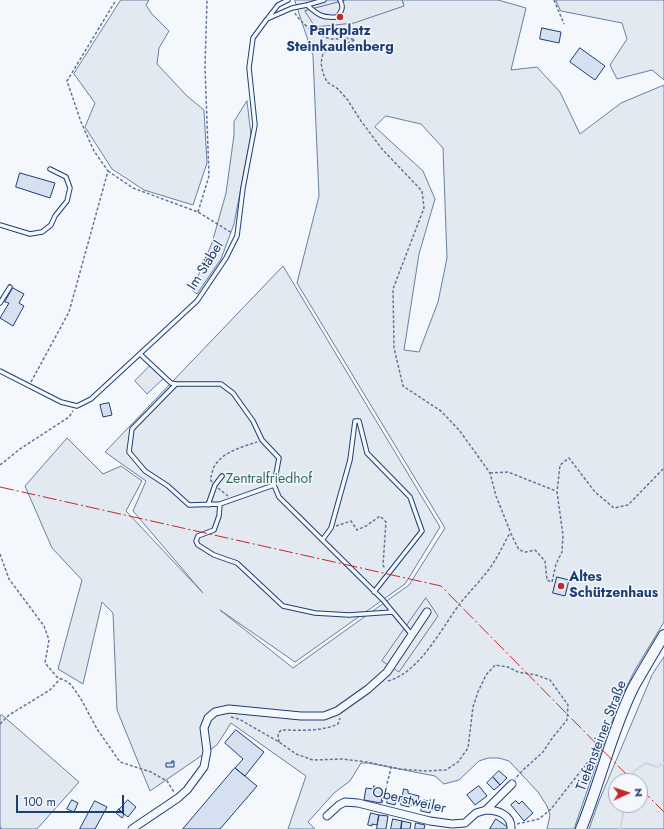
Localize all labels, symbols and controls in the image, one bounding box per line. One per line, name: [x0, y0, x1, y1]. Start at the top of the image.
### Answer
marker: Parkplatz Steinkaulenberg: [335, 12, 345, 22]
place label: Parkplatz Steinkaulenberg: [286, 24, 394, 56]
street label: Im Stäbel: [184, 238, 228, 294]
park label: Zentralfriedhof: [226, 472, 312, 488]
place label: Altes Schützenhaus: [569, 570, 658, 602]
marker: Altes Schützenhaus: [556, 581, 566, 591]
street label: Tiefensteiner Straße: [573, 678, 631, 794]
north arrow: [608, 773, 648, 813]
street label: Oberstweiler: [370, 784, 448, 818]
scale bar: [18, 787, 126, 813]
text: N: [631, 788, 647, 797]
text: 100 m: [23, 793, 56, 811]

